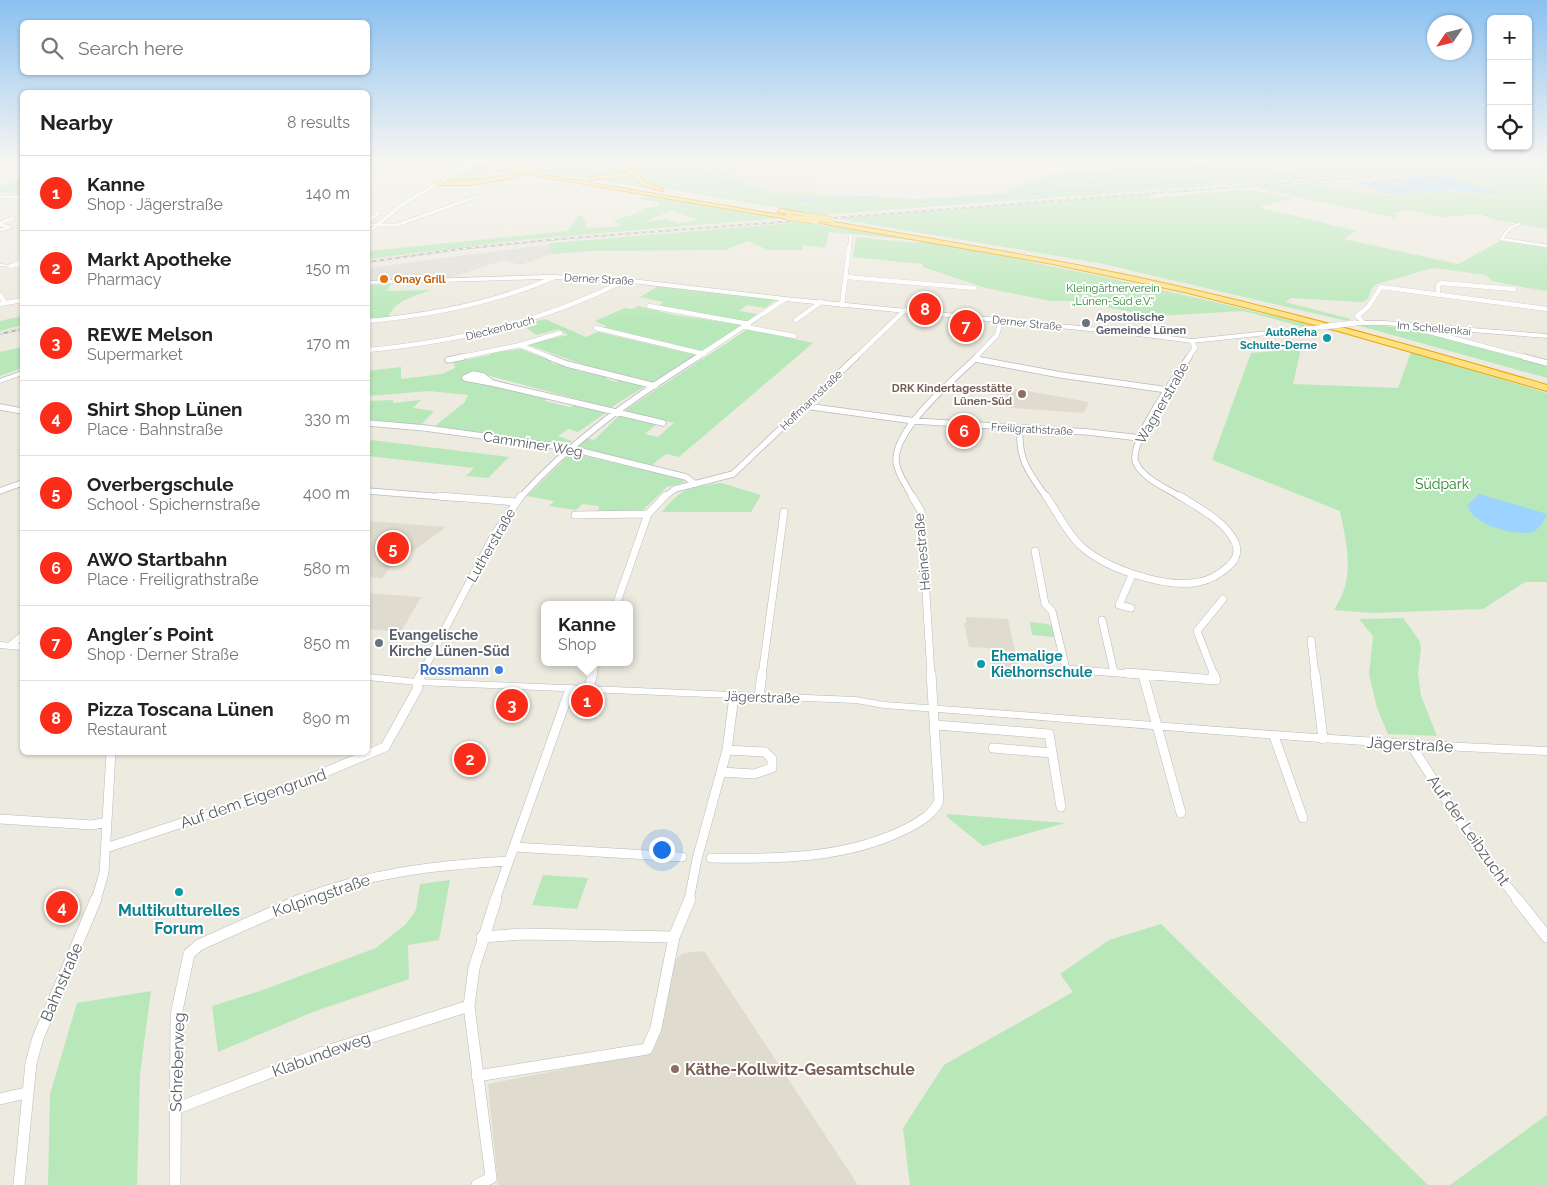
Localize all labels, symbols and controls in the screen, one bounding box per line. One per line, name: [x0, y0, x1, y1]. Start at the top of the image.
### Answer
north arrow: [1427, 15, 1472, 60]
map controls: [1487, 15, 1532, 150]
button: +: [1487, 15, 1532, 60]
search box: [20, 20, 370, 75]
icon: search: [38, 34, 66, 62]
text: Search here: [78, 37, 184, 59]
button: −: [1487, 60, 1532, 105]
button: locate: [1487, 105, 1532, 150]
text: Nearby: [40, 110, 113, 135]
text: 8 results: [287, 113, 350, 132]
text: Kanne: [87, 173, 145, 195]
text: 1: [52, 184, 60, 203]
text: 140 m: [306, 184, 350, 203]
text: Shop · Jägerstraße: [87, 195, 223, 214]
text: Markt Apotheke: [87, 248, 231, 270]
text: 2: [51, 259, 61, 278]
text: 150 m: [306, 259, 350, 278]
text: Pharmacy: [87, 270, 161, 289]
street label: Derner Straße: [564, 271, 635, 288]
marker: Onay Grill: [378, 273, 390, 285]
place label: Onay Grill: [394, 273, 446, 286]
park label: Kleingärtnerverein „Lünen-Süd e.V.“: [1066, 282, 1160, 308]
pin: 8: [909, 290, 941, 328]
pin: 7: [950, 307, 982, 345]
place label: Apostolische Gemeinde Lünen: [1096, 311, 1187, 337]
street label: Derner Straße: [991, 313, 1063, 334]
street label: Dieckenbruch: [464, 314, 536, 343]
marker: Apostolische Gemeinde Lünen: [1080, 317, 1092, 329]
street label: Im Schellenkai: [1396, 319, 1472, 338]
text: REWE Melson: [87, 323, 213, 345]
place label: AutoReha Schulte-Derne: [1240, 326, 1317, 352]
marker: AutoReha Schulte-Derne: [1321, 332, 1333, 344]
text: 3: [52, 334, 60, 353]
text: 170 m: [306, 334, 350, 353]
text: Supermarket: [87, 345, 183, 364]
street label: Wagnerstraße: [1132, 359, 1192, 447]
street label: Hoffmannstraße: [778, 367, 845, 433]
place label: DRK Kindertagesstätte Lünen-Süd: [892, 382, 1012, 408]
marker: DRK Kindertagesstätte Lünen-Süd: [1016, 388, 1028, 400]
text: Shirt Shop Lünen: [87, 398, 243, 420]
text: 4: [51, 409, 61, 428]
text: 330 m: [304, 409, 350, 428]
pin: 6: [948, 412, 980, 450]
text: Place · Bahnstraße: [87, 420, 223, 439]
street label: Freiligrathstraße: [991, 421, 1074, 438]
street label: Camminer Weg: [482, 428, 584, 460]
text: Overbergschule: [87, 473, 234, 495]
park label: Südpark: [1415, 476, 1470, 492]
text: 5: [52, 484, 60, 503]
text: 400 m: [303, 484, 350, 503]
text: School · Spichernstraße: [87, 495, 260, 514]
street label: Lutherstraße: [463, 505, 519, 585]
street label: Heinestraße: [911, 513, 933, 591]
pin: 5: [377, 529, 409, 567]
text: AWO Startbahn: [87, 548, 227, 570]
text: 6: [51, 559, 61, 578]
text: 580 m: [303, 559, 350, 578]
text: Place · Freiligrathstraße: [87, 570, 259, 589]
popup: [541, 601, 633, 666]
text: Kanne: [558, 613, 616, 635]
text: Angler´s Point: [87, 623, 214, 645]
place label: Evangelische Kirche Lünen-Süd: [389, 627, 510, 659]
text: 7: [52, 634, 60, 653]
text: 850 m: [303, 634, 350, 653]
text: Shop: [558, 635, 596, 654]
marker: Evangelische Kirche Lünen-Süd: [373, 637, 385, 649]
text: Shop · Derner Straße: [87, 645, 239, 664]
place label: Ehemalige Kielhornschule: [991, 648, 1093, 680]
marker: Ehemalige Kielhornschule: [975, 658, 987, 670]
place label: Rossmann: [420, 662, 489, 678]
marker: Rossmann: [493, 664, 505, 676]
pin: 1: [571, 682, 603, 720]
pin: 3: [496, 686, 528, 724]
street label: Jägerstraße: [724, 688, 800, 706]
text: Pizza Toscana Lünen: [87, 698, 274, 720]
text: 8: [51, 709, 61, 728]
text: 890 m: [303, 709, 350, 728]
text: Restaurant: [87, 720, 167, 739]
street label: Jägerstraße: [1366, 733, 1454, 756]
pin: 2: [454, 740, 486, 778]
street label: Auf dem Eigengrund: [178, 765, 329, 832]
street label: Auf der Leibzucht: [1423, 771, 1514, 890]
your location: [649, 837, 675, 863]
street label: Kolpingstraße: [270, 870, 372, 921]
marker: Multikulturelles Forum: [173, 886, 185, 898]
pin: 4: [46, 888, 78, 926]
place label: Multikulturelles Forum: [118, 901, 240, 938]
street label: Bahnstraße: [36, 940, 87, 1024]
street label: Schreberweg: [166, 1012, 189, 1112]
street label: Klabundeweg: [269, 1028, 373, 1081]
place label: Käthe-Kollwitz-Gesamtschule: [685, 1060, 915, 1079]
marker: Käthe-Kollwitz-Gesamtschule: [669, 1063, 681, 1075]

